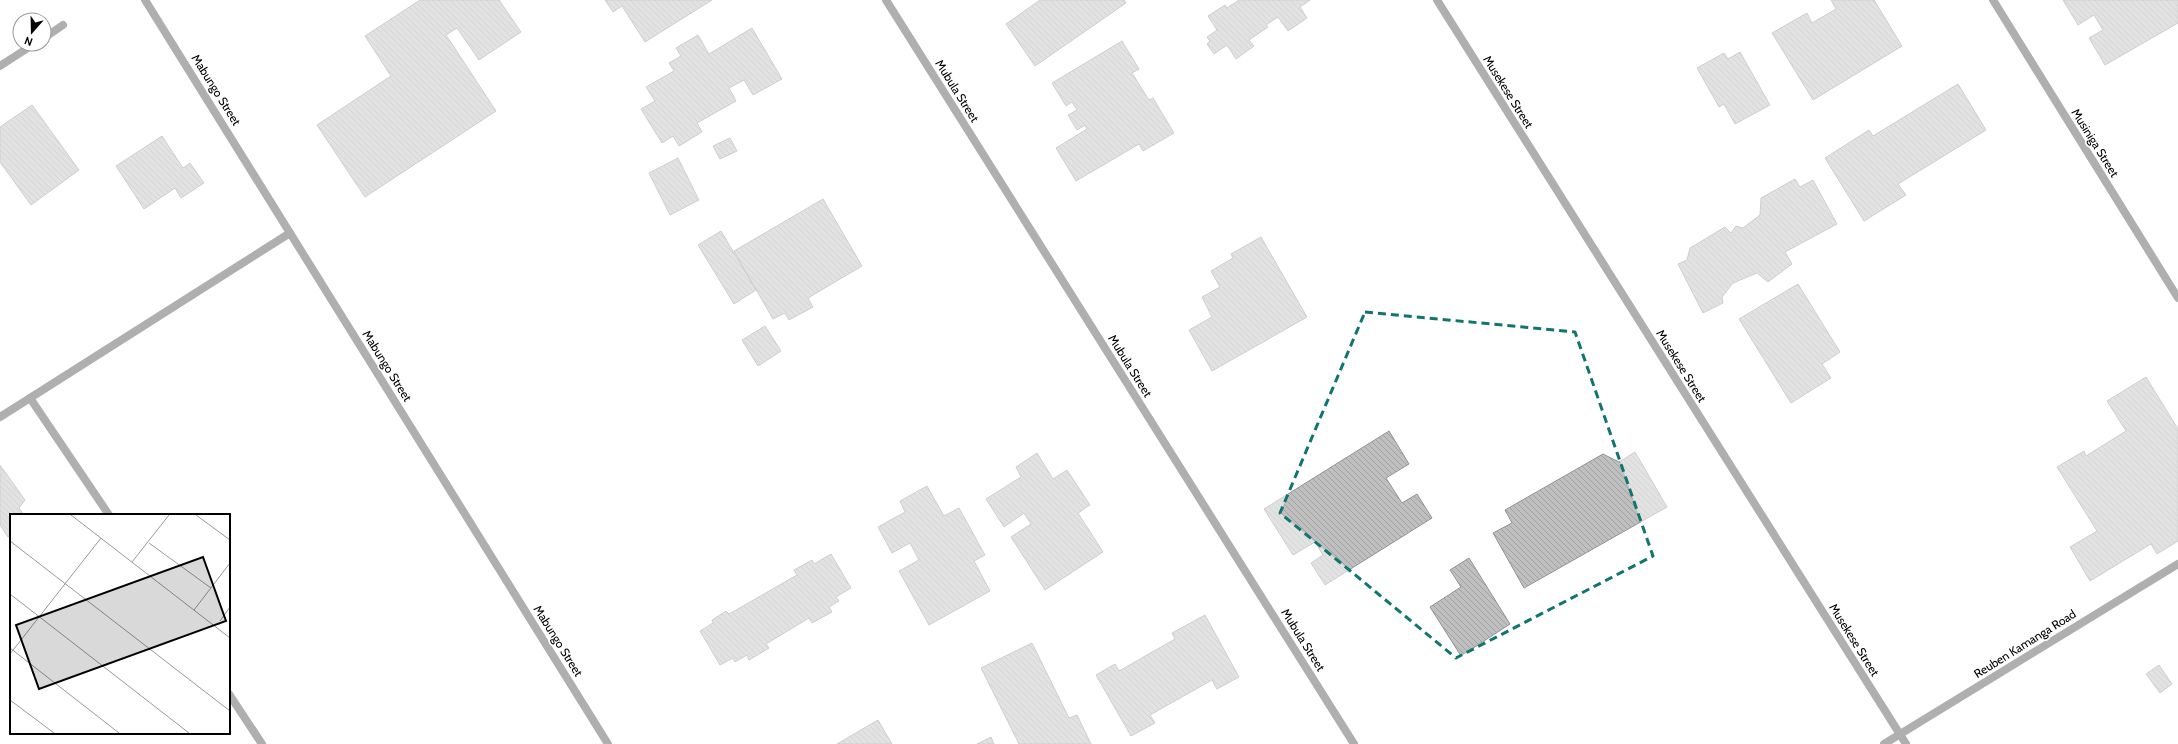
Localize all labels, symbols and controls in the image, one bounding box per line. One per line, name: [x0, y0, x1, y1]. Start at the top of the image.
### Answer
north arrow: [12, 12, 52, 52]
text: N: [23, 33, 35, 49]
street label: Mabungo Street: [189, 51, 244, 128]
street label: Musekese Street: [1480, 53, 1537, 131]
street label: Mubula Street: [932, 57, 983, 125]
street label: Musiniga Street: [2068, 106, 2122, 180]
street label: Mabungo Street: [360, 327, 415, 404]
street label: Musekese Street: [1653, 327, 1710, 405]
street label: Mubula Street: [1105, 332, 1156, 400]
inset map: [10, 514, 230, 734]
street label: Musekese Street: [1826, 601, 1883, 679]
street label: Mabungo Street: [531, 602, 586, 679]
street label: Mubula Street: [1278, 606, 1329, 674]
street label: Reuben Kamanga Road: [1971, 606, 2079, 681]

